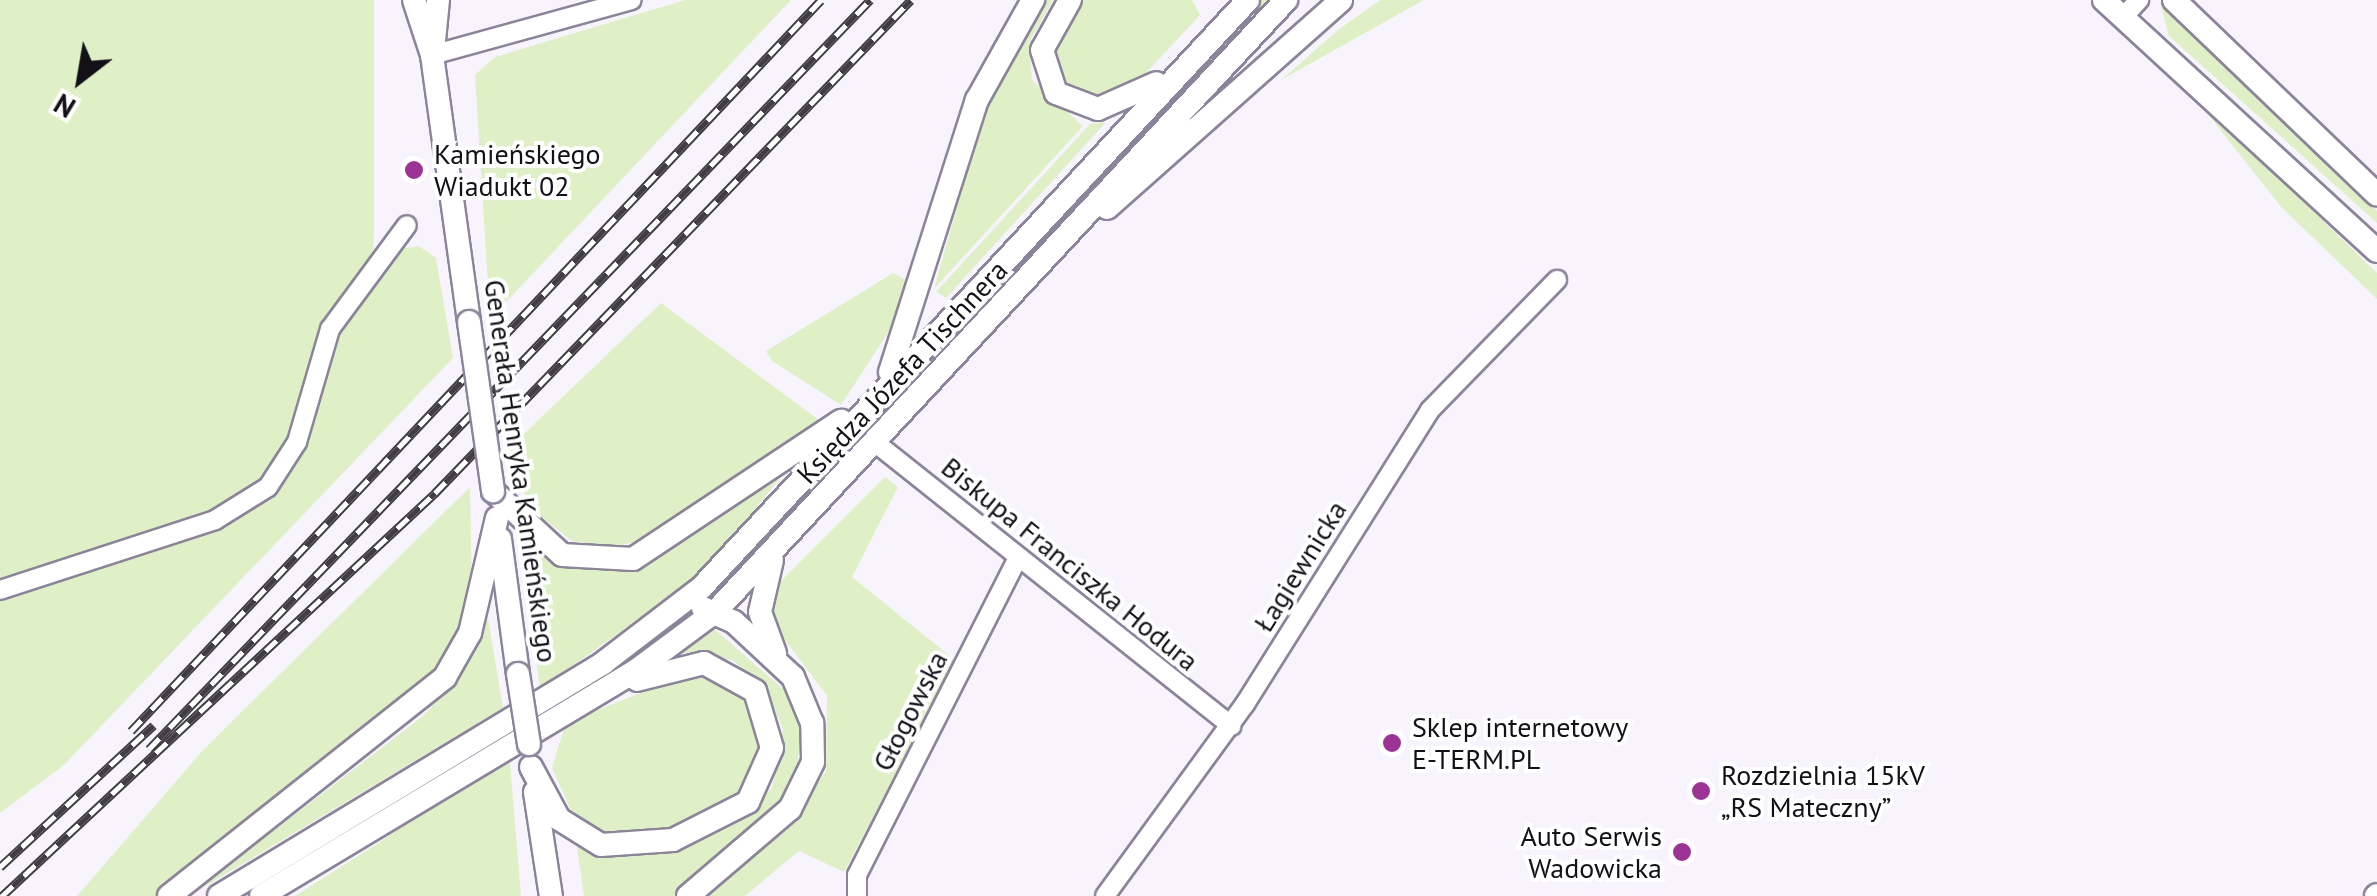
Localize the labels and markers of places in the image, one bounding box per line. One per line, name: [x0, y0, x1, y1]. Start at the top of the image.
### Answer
place label: Kamieńskiego Wiadukt 02: [434, 137, 601, 203]
marker: Kamieńskiego Wiadukt 02: [403, 159, 425, 181]
place label: Sklep internetowy E-TERM.PL: [1412, 710, 1628, 776]
marker: Sklep internetowy E-TERM.PL: [1381, 732, 1403, 754]
place label: Rozdzielnia 15kV „RS Mateczny”: [1721, 758, 1925, 824]
marker: Rozdzielnia 15kV „RS Mateczny”: [1690, 780, 1712, 802]
place label: Auto Serwis Wadowicka: [1520, 819, 1662, 885]
marker: Auto Serwis Wadowicka: [1671, 841, 1693, 863]

